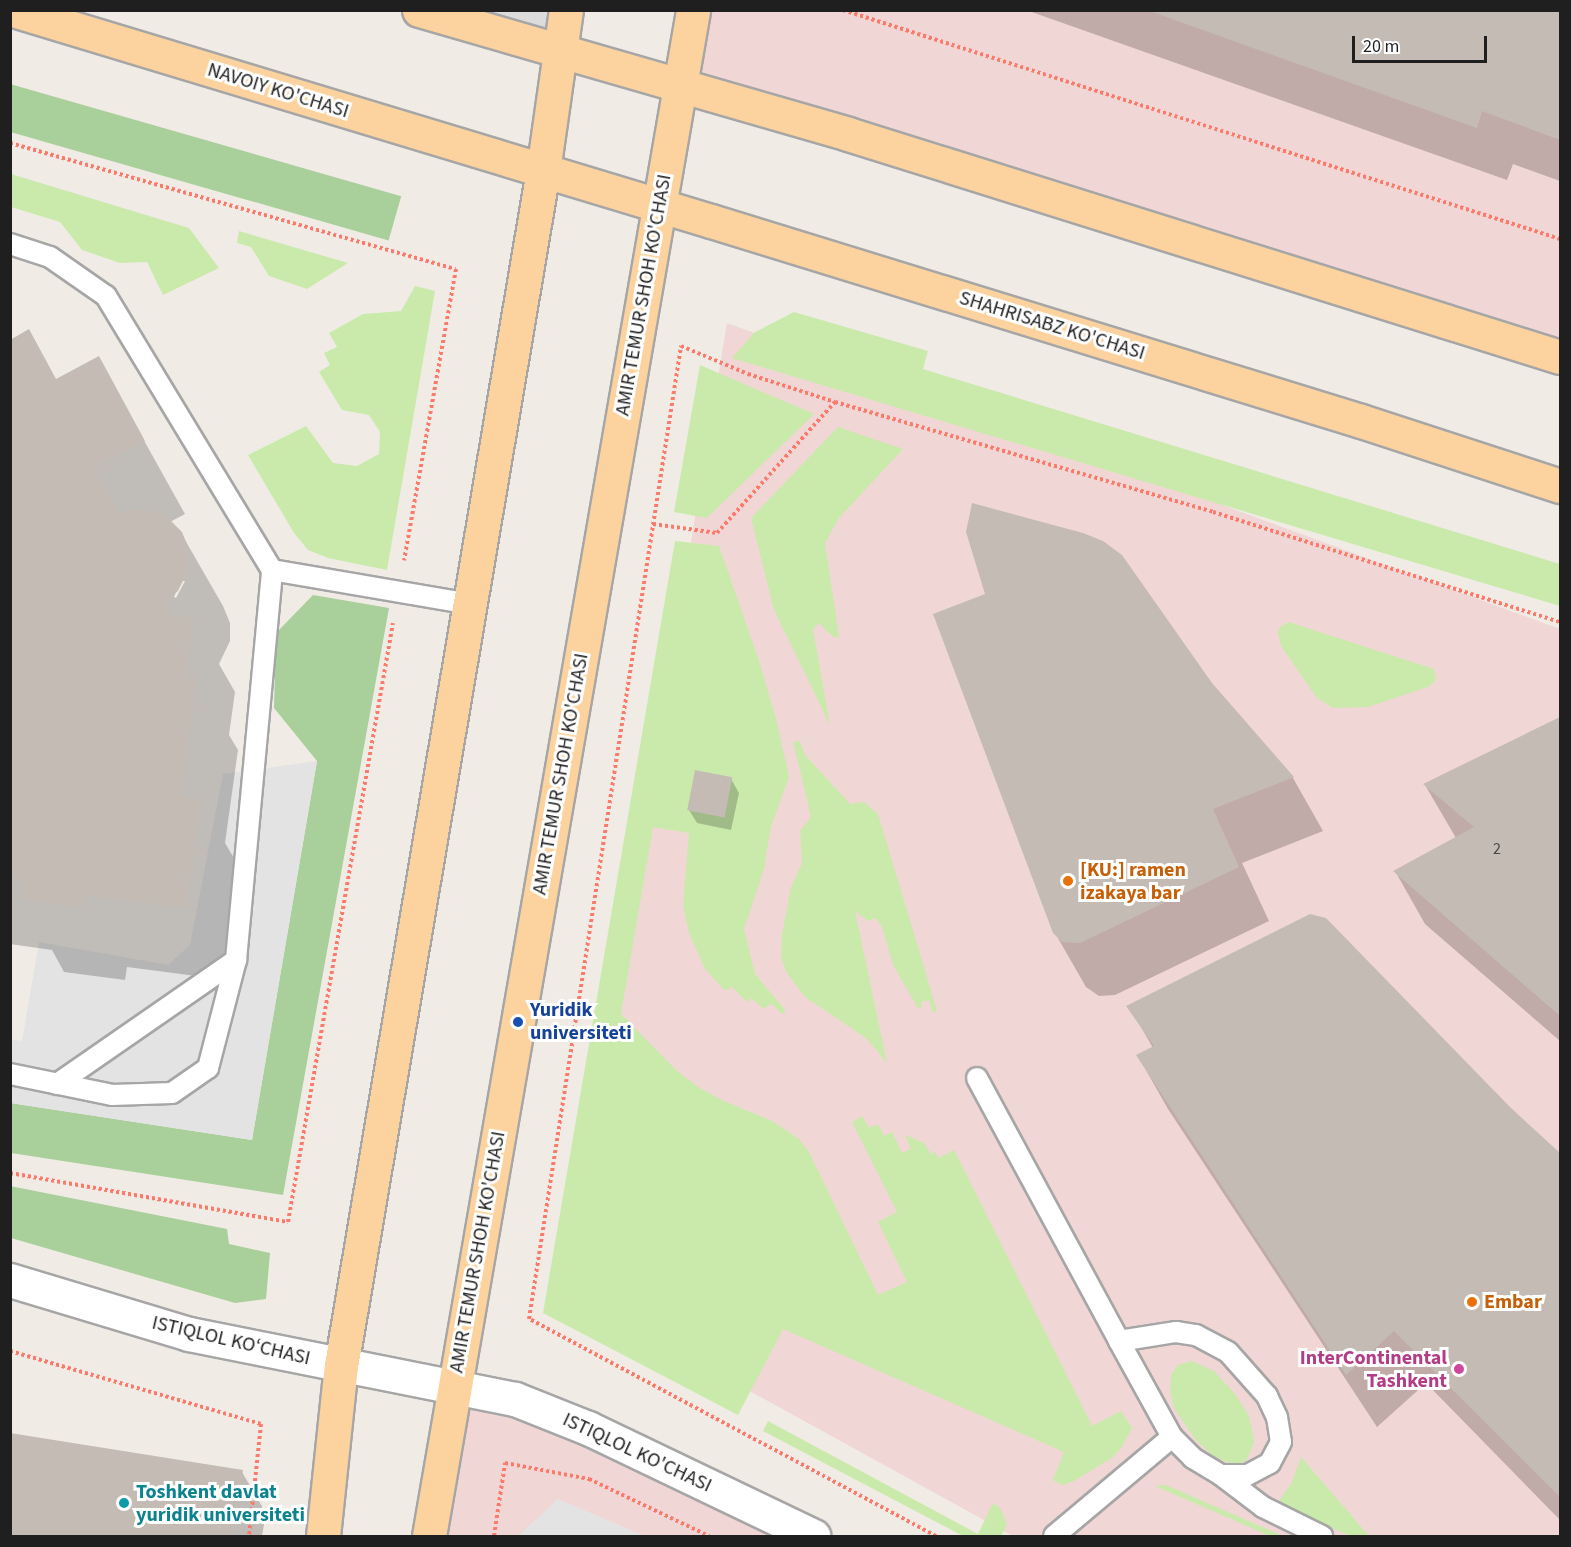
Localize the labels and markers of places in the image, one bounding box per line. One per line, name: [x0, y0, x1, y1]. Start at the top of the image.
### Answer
place label: [KU:] ramen izakaya bar: [1080, 858, 1186, 905]
marker: [KU:] ramen izakaya bar: [1061, 874, 1075, 888]
place label: Yuridik universiteti: [530, 999, 632, 1046]
marker: Yuridik universiteti: [511, 1015, 525, 1029]
place label: Embar: [1484, 1290, 1542, 1314]
marker: Embar: [1465, 1295, 1479, 1309]
place label: InterContinental Tashkent: [1300, 1346, 1447, 1393]
marker: InterContinental Tashkent: [1452, 1362, 1466, 1376]
place label: Toshkent davlat yuridik universiteti: [136, 1480, 305, 1527]
marker: Toshkent davlat yuridik universiteti: [117, 1496, 131, 1510]

